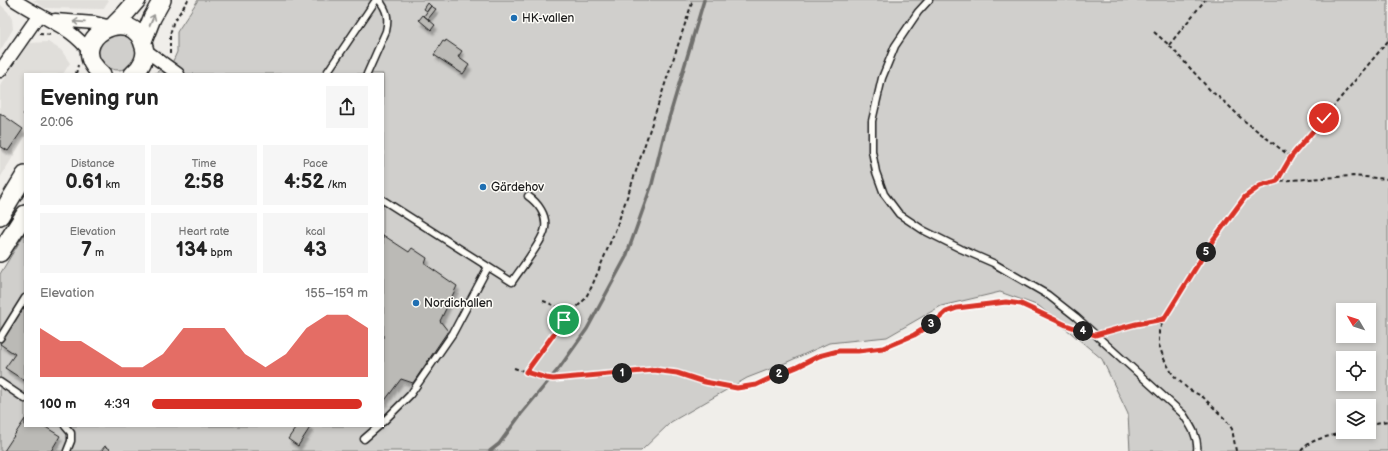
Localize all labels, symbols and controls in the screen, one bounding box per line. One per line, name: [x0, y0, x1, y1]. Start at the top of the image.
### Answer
place label: HK-vallen: [522, 11, 574, 26]
marker: HK-vallen: [509, 13, 519, 23]
one-way arrow: [149, 14, 156, 26]
one-way arrow: [73, 18, 86, 25]
text: Evening run: [40, 85, 159, 112]
button: share: [326, 86, 368, 128]
pin: [1307, 101, 1341, 135]
icon: check: [1313, 107, 1335, 129]
text: 20:06: [40, 114, 74, 130]
text: Distance: [71, 157, 115, 170]
text: Time: [192, 157, 216, 170]
text: Pace: [303, 157, 328, 170]
text: 0.61: [65, 170, 103, 194]
text: 2:58: [184, 170, 224, 194]
text: 4:52: [284, 170, 324, 194]
text: km: [103, 178, 120, 191]
text: /km: [324, 178, 347, 191]
place label: Gärdehov: [491, 180, 544, 195]
marker: Gärdehov: [478, 182, 488, 192]
text: Elevation: [70, 225, 116, 238]
text: Heart rate: [179, 225, 229, 238]
text: kcal: [305, 225, 325, 238]
text: 7: [81, 238, 92, 262]
text: 134: [176, 238, 208, 262]
text: 43: [304, 238, 327, 262]
pin: 5: [1196, 242, 1216, 262]
text: 5: [1203, 245, 1209, 258]
text: m: [92, 246, 104, 259]
text: bpm: [208, 246, 232, 259]
text: Elevation: [40, 285, 94, 301]
text: 155–159 m: [305, 285, 368, 301]
place label: Nordichallen: [424, 296, 493, 311]
marker: Nordichallen: [411, 298, 421, 308]
pin: [547, 303, 581, 337]
north arrow: [1336, 303, 1376, 343]
map controls: [1336, 303, 1376, 439]
icon: arrive: [553, 309, 575, 331]
pin: 3: [921, 314, 941, 334]
text: 3: [928, 317, 934, 330]
pin: 4: [1073, 321, 1093, 341]
text: 4: [1080, 324, 1086, 337]
button: locate: [1336, 351, 1376, 391]
pin: 1: [612, 363, 632, 383]
pin: 2: [769, 364, 789, 384]
text: 1: [620, 366, 624, 379]
text: 2: [776, 367, 782, 380]
text: 100 m: [40, 396, 76, 412]
text: 4:39: [104, 396, 130, 412]
button: layers: [1336, 399, 1376, 439]

